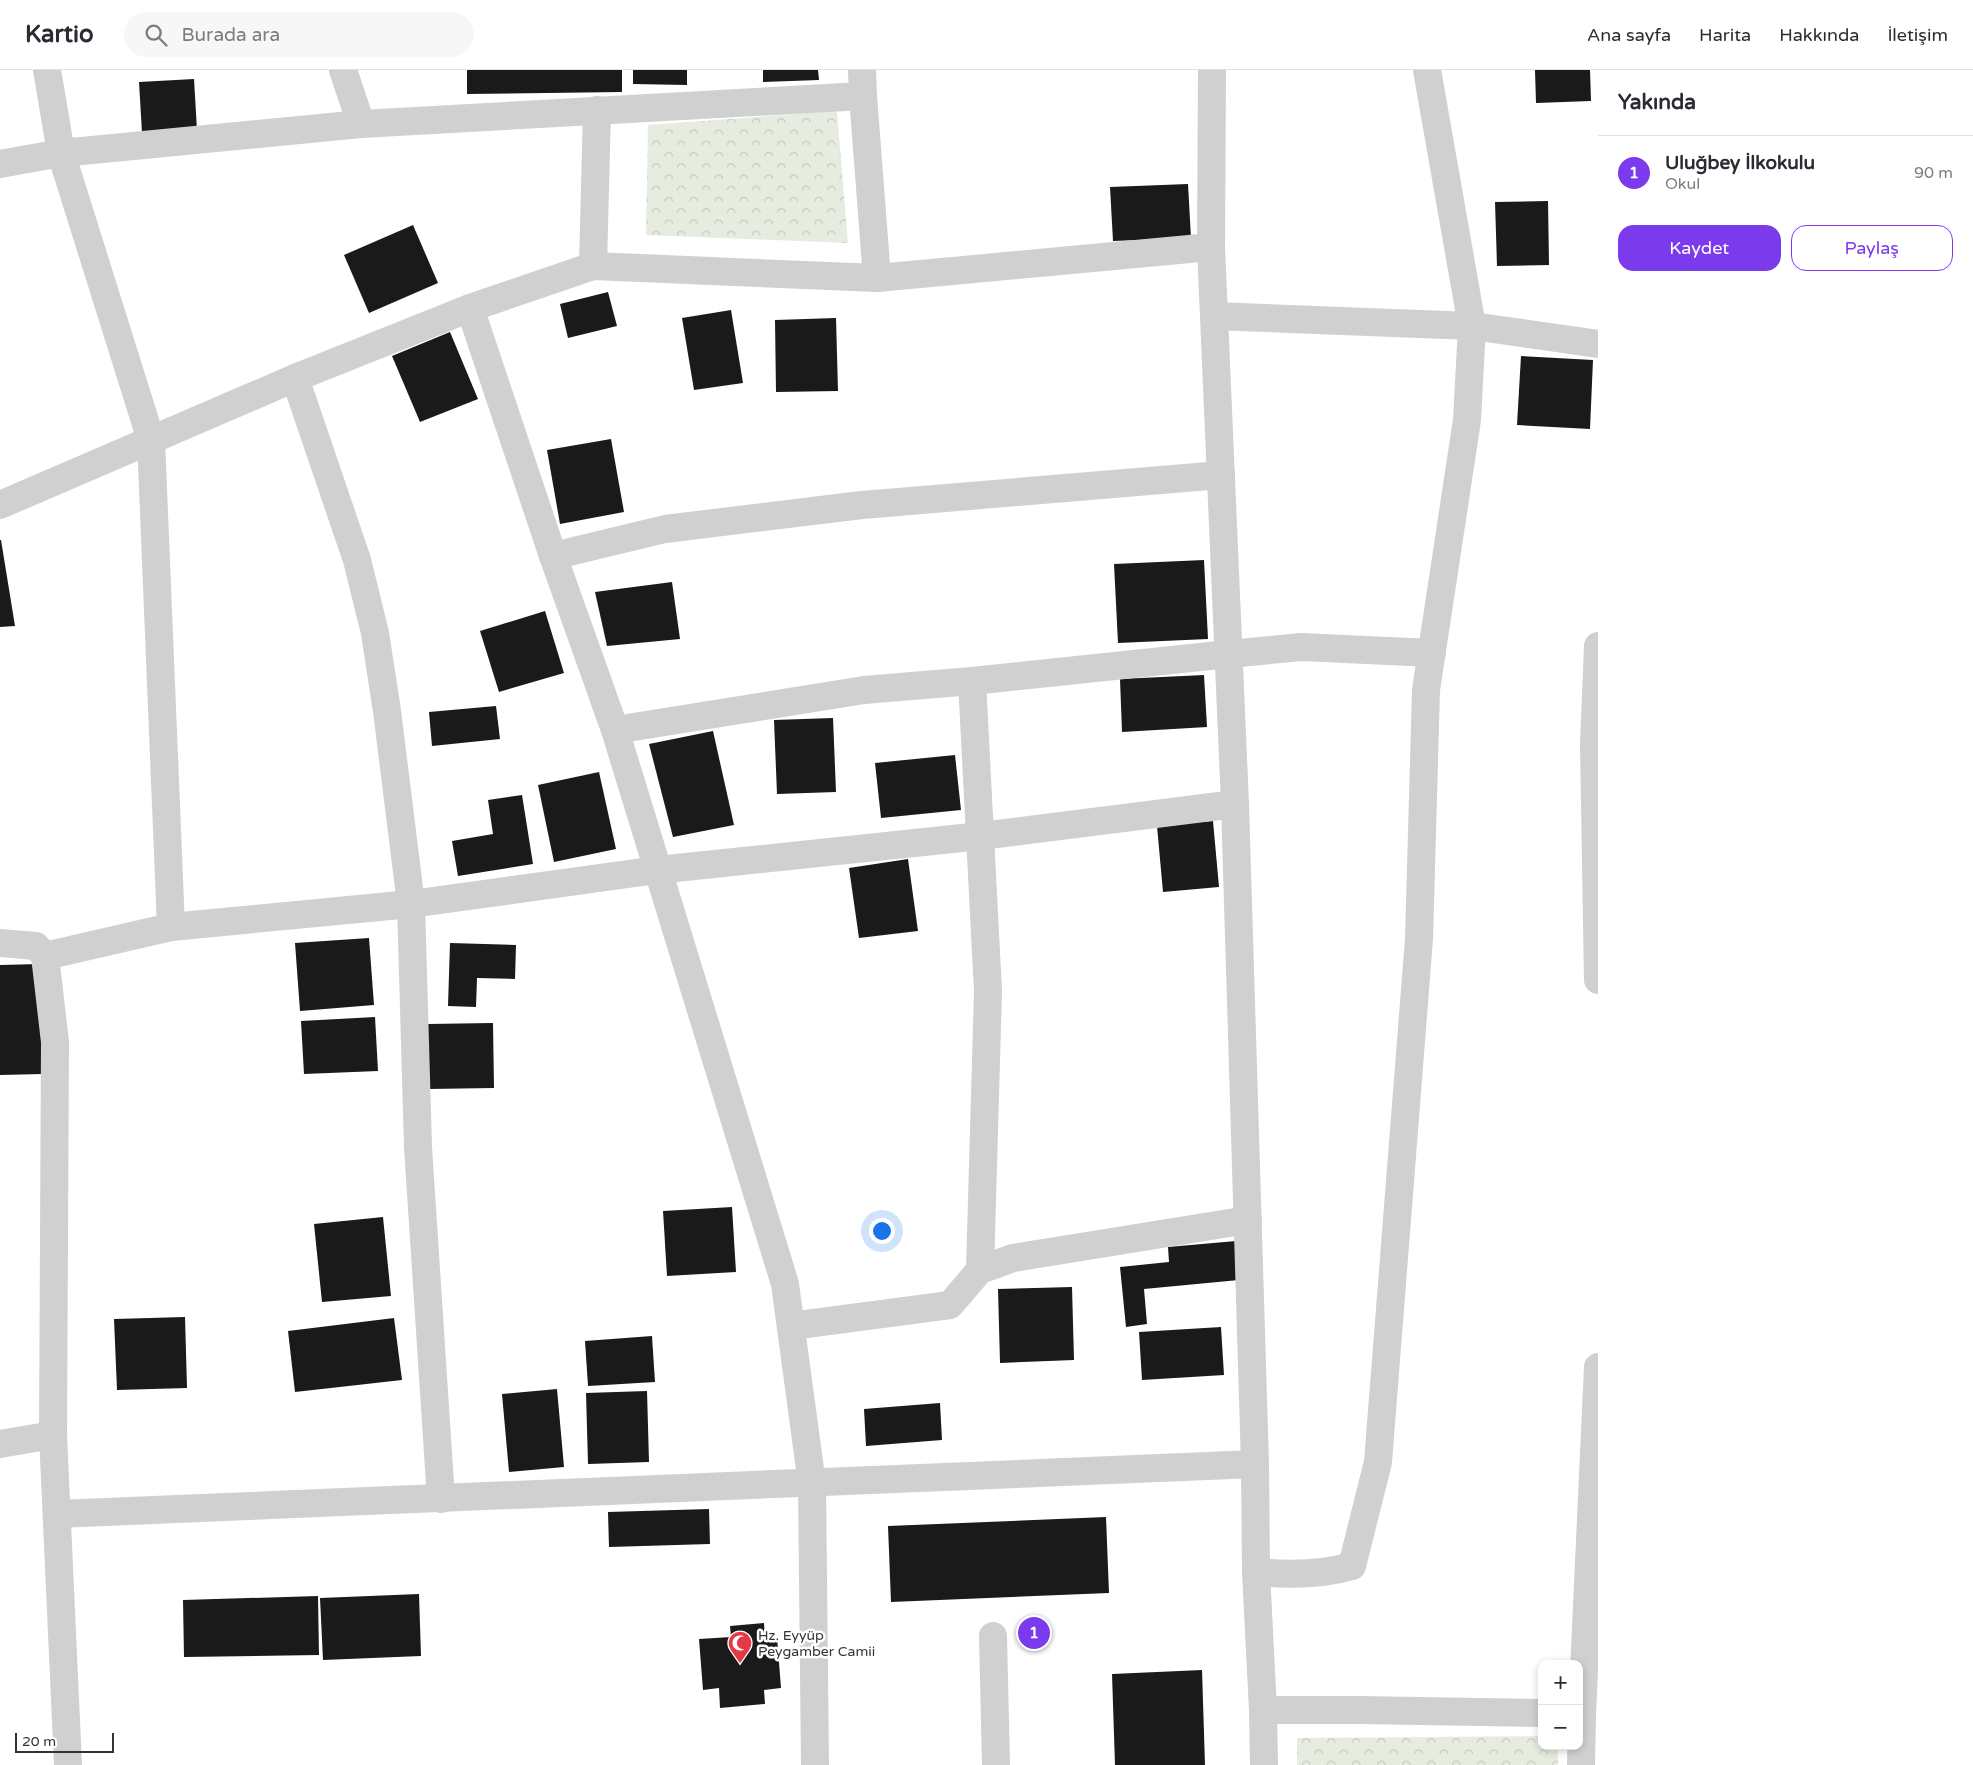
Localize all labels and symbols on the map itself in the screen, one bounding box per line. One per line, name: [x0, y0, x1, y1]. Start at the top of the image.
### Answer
your location: [869, 1218, 895, 1244]
pin: 1: [1018, 1614, 1050, 1652]
place label: Hz. Eyyüp Peygamber Camii: [758, 1627, 875, 1660]
mosque icon: Hz. Eyyüp Peygamber Camii: [727, 1630, 753, 1664]
scale bar: [15, 1730, 114, 1753]

